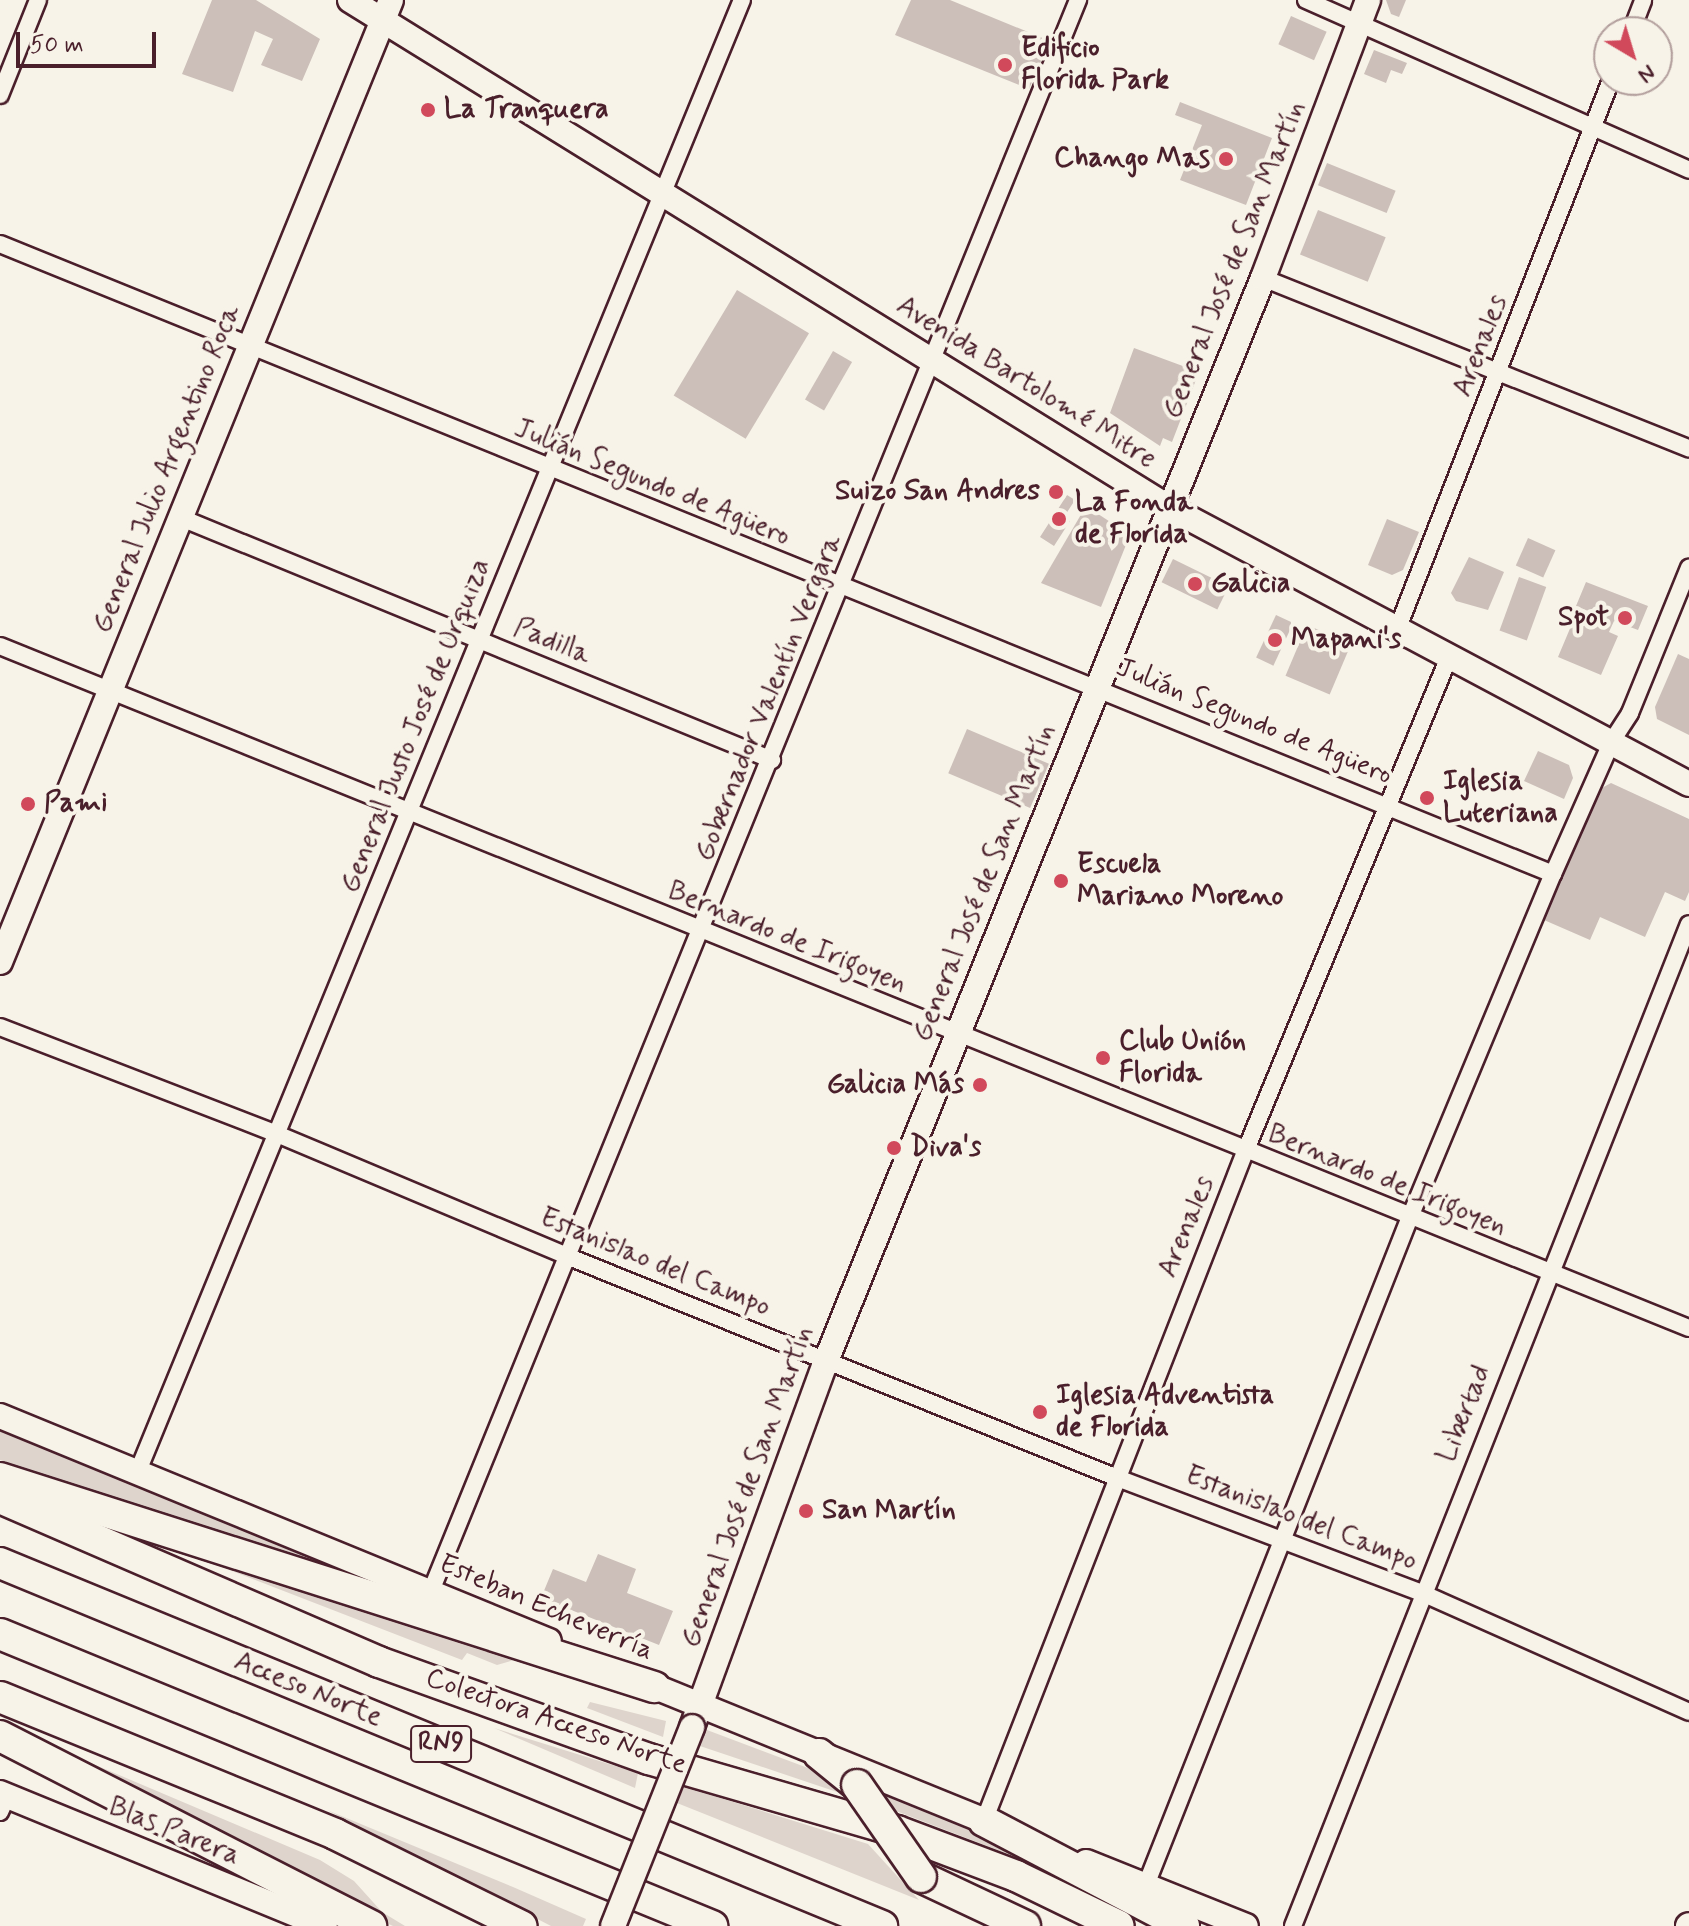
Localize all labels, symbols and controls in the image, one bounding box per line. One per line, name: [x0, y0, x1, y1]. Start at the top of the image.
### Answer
scale bar: [20, 16, 160, 66]
north arrow: [1593, 16, 1673, 96]
text: 50 m: [30, 30, 84, 61]
place label: Edificio Florida Park: [1021, 32, 1167, 98]
marker: Edificio Florida Park: [996, 56, 1014, 74]
text: N: [1632, 58, 1661, 89]
place label: La Tranquera: [444, 93, 607, 127]
street label: General José de San Martín: [1156, 98, 1314, 422]
marker: La Tranquera: [419, 101, 437, 119]
place label: Chango Mas: [1057, 142, 1210, 176]
marker: Chango Mas: [1217, 150, 1235, 168]
street label: Avenida Bartolomé Mitre: [890, 289, 1162, 477]
street label: Arenales: [1446, 290, 1516, 402]
street label: General Julio Argentino Roca: [85, 299, 249, 639]
street label: Julián Segundo de Agüero: [507, 411, 797, 555]
place label: Suizo San Andres: [833, 475, 1040, 509]
marker: Suizo San Andres: [1047, 483, 1065, 501]
place label: La Fonda de Florida: [1075, 486, 1192, 552]
marker: La Fonda de Florida: [1050, 510, 1068, 528]
street label: Gobernador Valentín Vergara: [686, 525, 852, 871]
street label: General Justo José de Urquiza: [334, 555, 498, 897]
place label: Galicia: [1211, 567, 1291, 601]
marker: Galicia: [1186, 575, 1204, 593]
place label: Spot: [1558, 601, 1609, 635]
marker: Spot: [1616, 609, 1634, 627]
street label: Padilla: [509, 611, 595, 673]
place label: Mapani's: [1291, 623, 1401, 657]
marker: Mapani's: [1266, 631, 1284, 649]
street label: Julián Segundo de Agüero: [1109, 650, 1399, 794]
street label: General José de San Martín: [906, 721, 1064, 1045]
place label: Iglesia Luteriana: [1443, 765, 1558, 831]
place label: Pami: [44, 787, 107, 821]
marker: Iglesia Luteriana: [1418, 789, 1436, 807]
marker: Pami: [19, 795, 37, 813]
place label: Escuela Mariano Moreno: [1077, 848, 1284, 914]
marker: Escuela Mariano Moreno: [1052, 872, 1070, 890]
street label: Bernardo de Irigoyen: [664, 875, 910, 1001]
place label: Club Unión Florida: [1119, 1025, 1246, 1091]
marker: Club Unión Florida: [1094, 1049, 1112, 1067]
place label: Galicia Más: [827, 1068, 964, 1102]
marker: Galicia Más: [971, 1076, 989, 1094]
street label: Bernardo de Irigoyen: [1264, 1118, 1510, 1244]
place label: Diva's: [910, 1131, 981, 1165]
marker: Diva's: [885, 1139, 903, 1157]
street label: Arenales: [1152, 1171, 1222, 1283]
street label: Estanislao del Campo: [533, 1201, 777, 1325]
street label: General José de San Martín: [675, 1323, 821, 1651]
street label: Libertad: [1430, 1361, 1500, 1467]
place label: Iglesia Adventista de Florida: [1056, 1379, 1274, 1445]
marker: Iglesia Adventista de Florida: [1031, 1403, 1049, 1421]
street label: Estanislao del Campo: [1179, 1459, 1423, 1579]
place label: San Martín: [822, 1494, 961, 1528]
marker: San Martín: [797, 1502, 815, 1520]
street label: Esteban Echeverría: [434, 1548, 658, 1668]
street label: Acceso Norte: [231, 1646, 385, 1734]
street label: Colectora Acceso Norte: [423, 1662, 689, 1782]
road number: RN9: [409, 1722, 473, 1766]
street label: Blas Parera: [102, 1790, 246, 1874]

